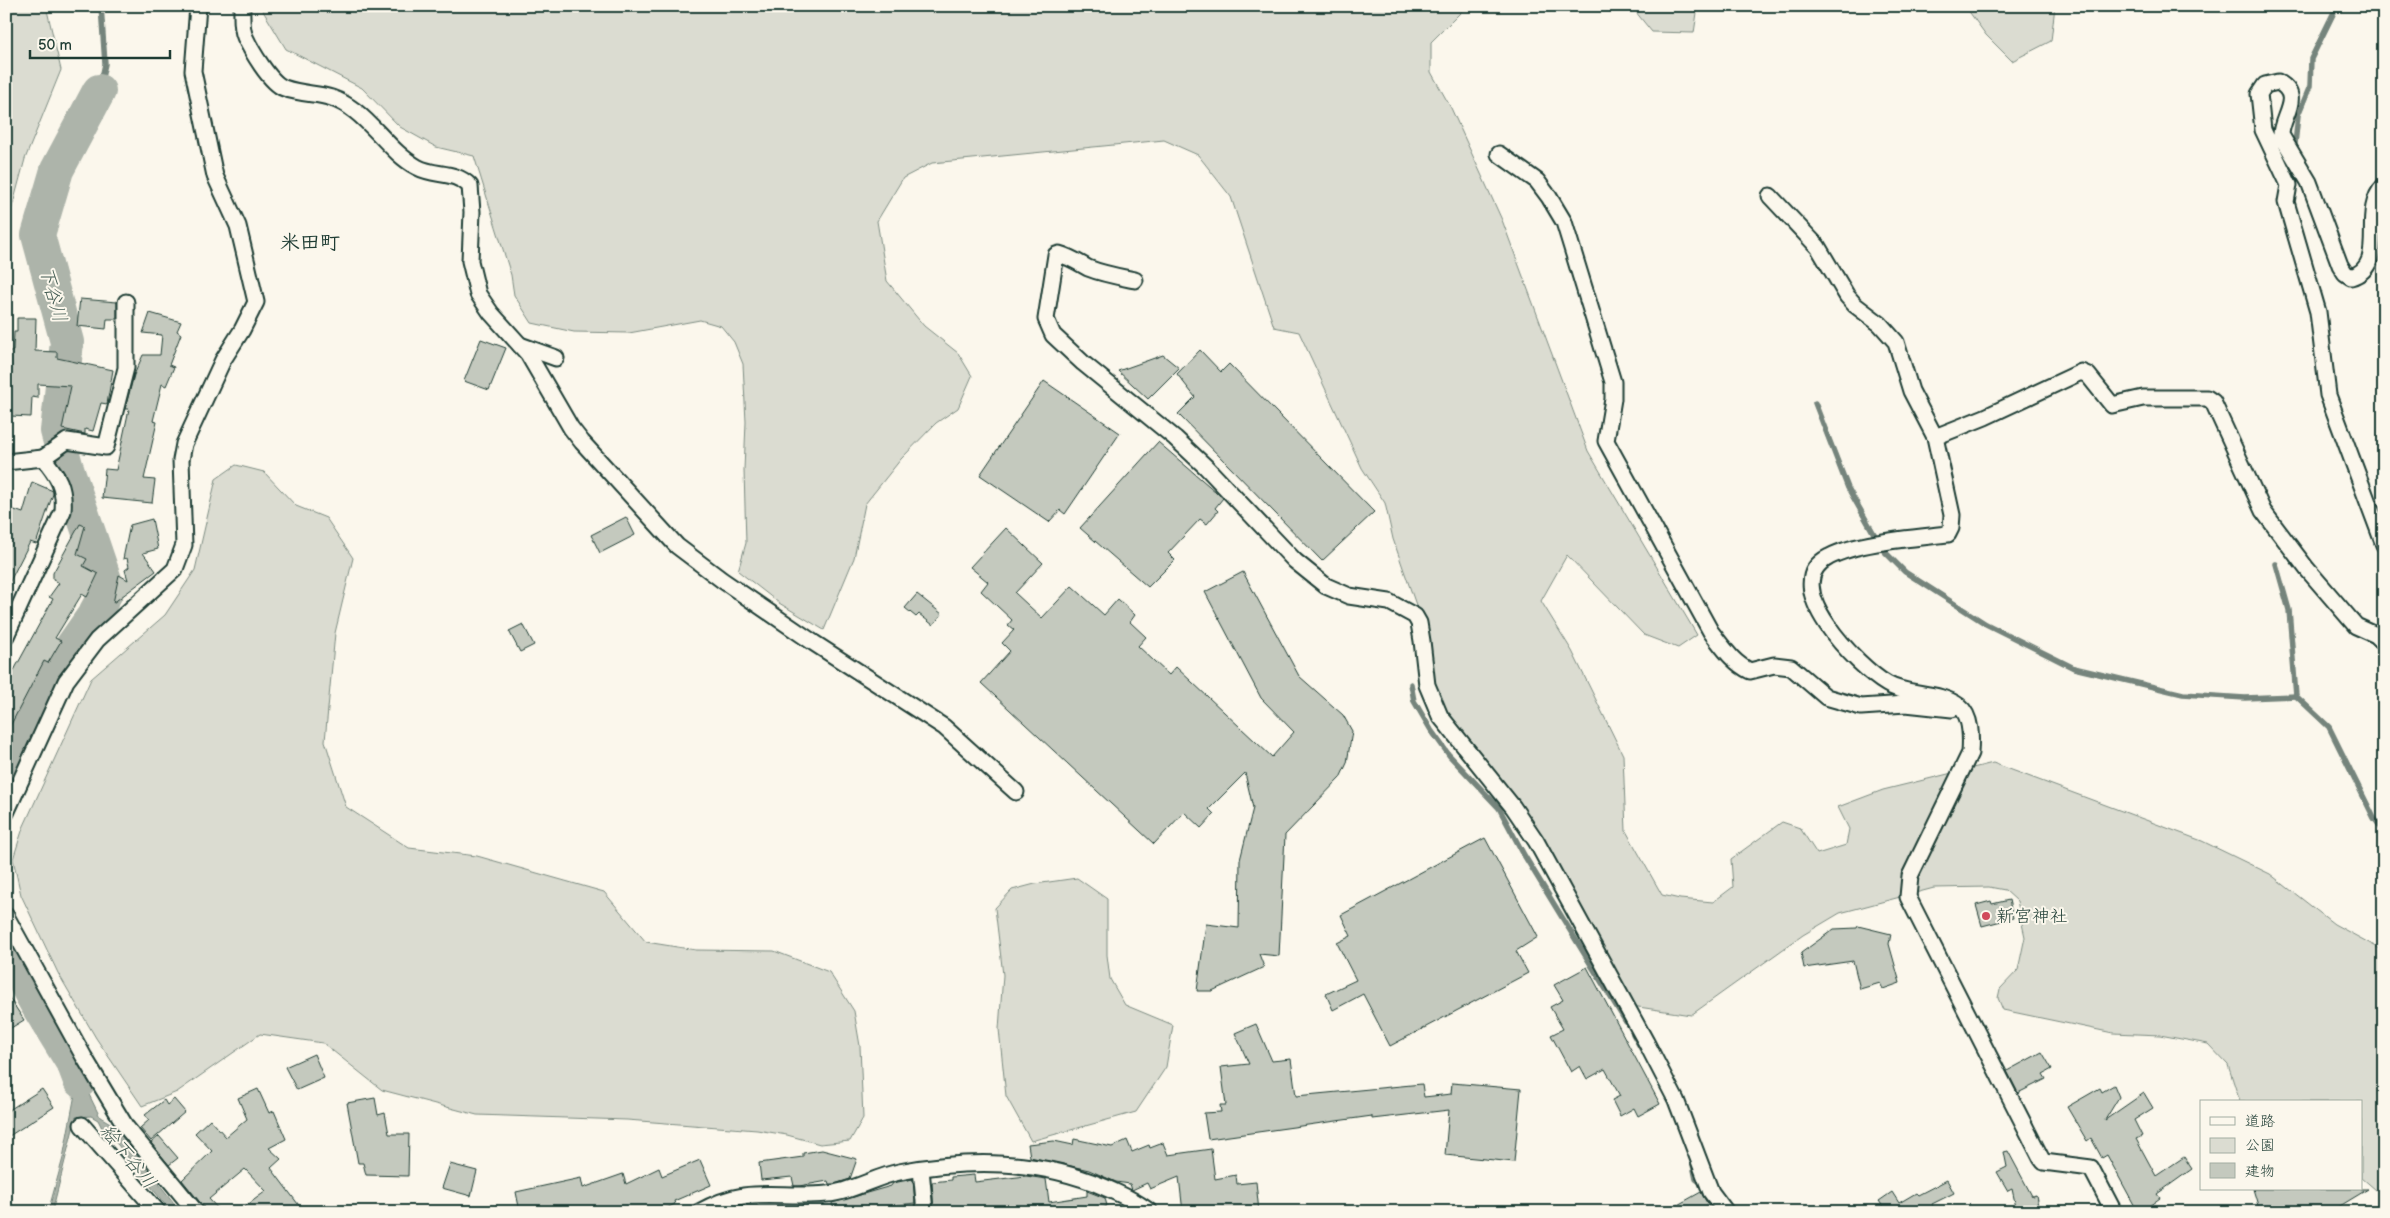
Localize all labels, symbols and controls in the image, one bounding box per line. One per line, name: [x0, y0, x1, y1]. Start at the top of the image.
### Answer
scale bar: [30, 28, 170, 60]
text: 50 m: [38, 36, 72, 55]
district label: 米田町: [280, 231, 340, 255]
water label: 下谷川: [34, 264, 71, 325]
place label: 新宮神社: [1996, 906, 2068, 927]
marker: 新宮神社: [1980, 910, 1992, 922]
legend: [2200, 1100, 2362, 1190]
text: 道路: [2245, 1112, 2275, 1131]
water label: 絵下谷川: [95, 1120, 161, 1194]
text: 公園: [2245, 1136, 2275, 1155]
text: 建物: [2245, 1162, 2275, 1181]

